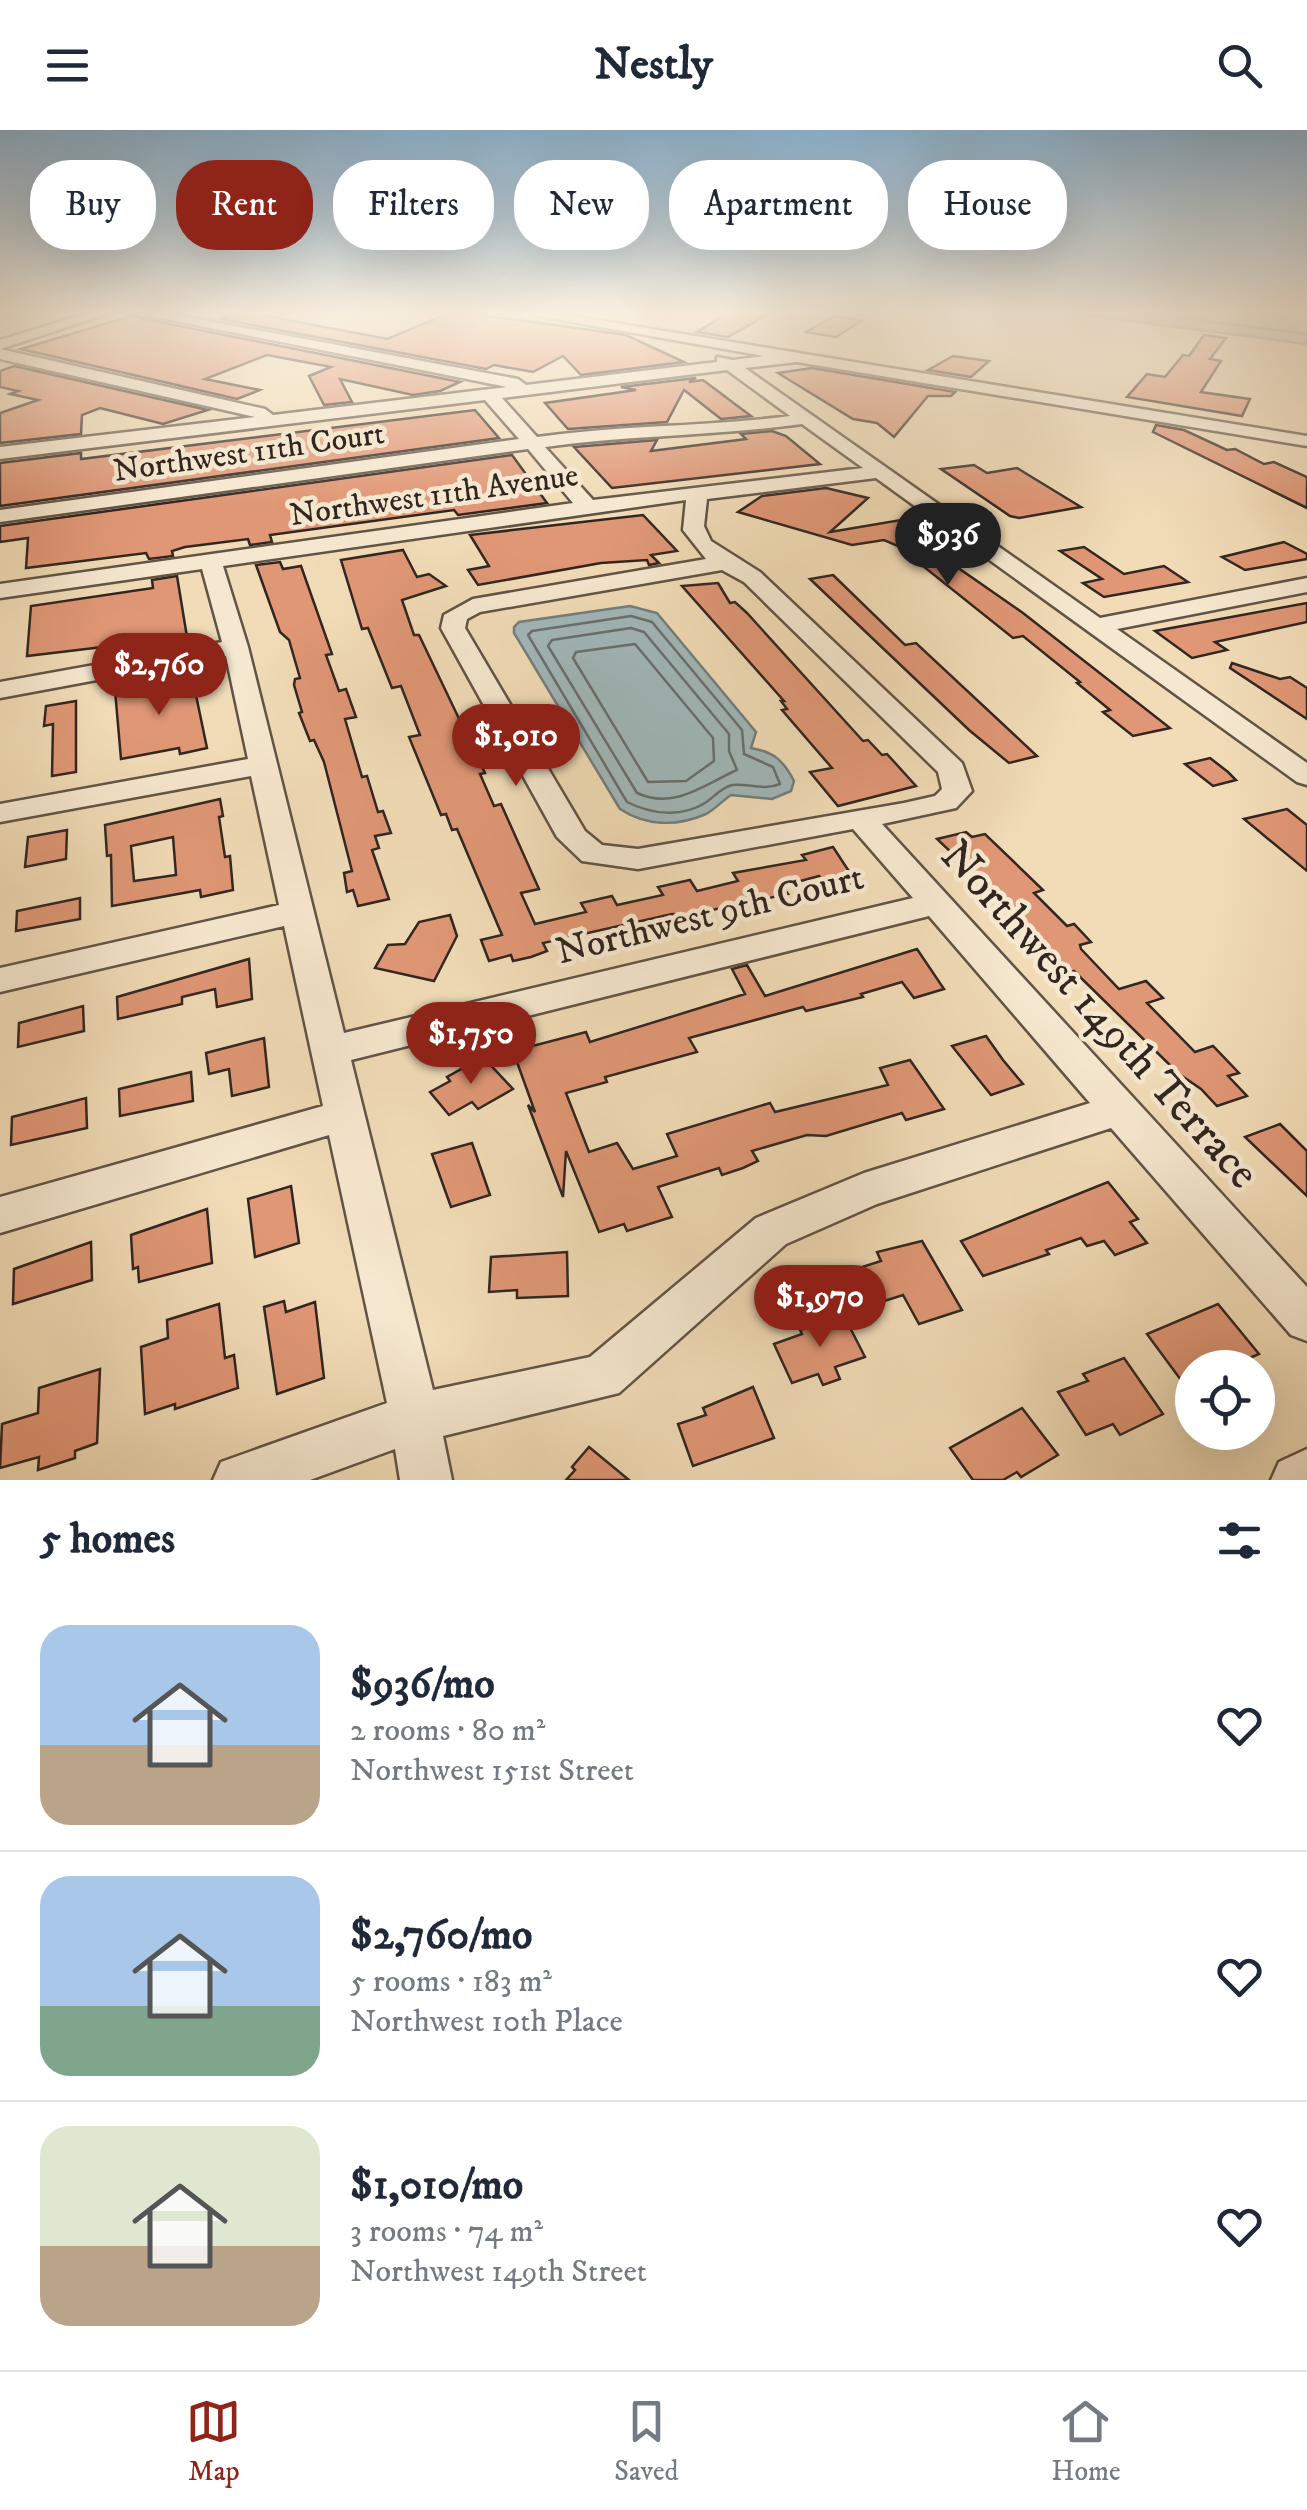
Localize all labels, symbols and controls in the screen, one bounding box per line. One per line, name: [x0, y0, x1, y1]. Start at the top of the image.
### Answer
text: Nestly: [594, 37, 713, 93]
icon: menu: [40, 38, 95, 93]
icon: search: [1212, 38, 1267, 93]
chip: Buy: [30, 160, 156, 250]
chip: Rent: [176, 160, 313, 250]
chip: Filters: [333, 160, 494, 250]
chip: New: [514, 160, 649, 250]
chip: Apartment: [669, 160, 888, 250]
chip: House: [908, 160, 1067, 250]
street label: Northwest 11th Court: [111, 414, 387, 492]
street label: Northwest 11th Avenue: [287, 456, 581, 536]
pin: $936: [889, 503, 1007, 588]
text: $936: [917, 515, 979, 555]
pin: $2,760: [78, 633, 240, 718]
text: $2,760: [114, 645, 204, 685]
pin: $1,010: [435, 704, 597, 789]
text: $1,010: [474, 716, 558, 756]
street label: Northwest 149th Terrace: [928, 829, 1270, 1201]
street label: Northwest 9th Court: [551, 854, 869, 976]
pin: $1,750: [390, 1002, 552, 1087]
text: $1,750: [428, 1014, 514, 1054]
pin: $1,970: [739, 1265, 901, 1350]
text: $1,970: [776, 1277, 864, 1317]
map controls: [1175, 1350, 1275, 1450]
button: locate: [1175, 1350, 1275, 1450]
icon: filters: [1212, 1513, 1267, 1568]
text: 5 homes: [40, 1514, 175, 1566]
text: $936/mo: [350, 1659, 495, 1711]
icon: home: [120, 1665, 240, 1785]
icon: heart: [1212, 1698, 1267, 1753]
text: 2 rooms · 80 m²: [350, 1711, 545, 1751]
text: Northwest 151st Street: [350, 1751, 634, 1791]
text: $2,760/mo: [350, 1910, 532, 1962]
icon: home: [120, 1916, 240, 2036]
icon: heart: [1212, 1949, 1267, 2004]
text: 5 rooms · 183 m²: [350, 1962, 552, 2002]
text: Northwest 10th Place: [350, 2002, 623, 2042]
text: $1,010/mo: [350, 2160, 523, 2212]
icon: home: [120, 2166, 240, 2286]
icon: heart: [1212, 2199, 1267, 2254]
text: 3 rooms · 74 m²: [350, 2212, 543, 2252]
text: Northwest 149th Street: [350, 2252, 647, 2292]
tab: Map: [186, 2394, 241, 2489]
tab: Saved: [614, 2394, 679, 2489]
tab: Home: [1051, 2394, 1121, 2489]

